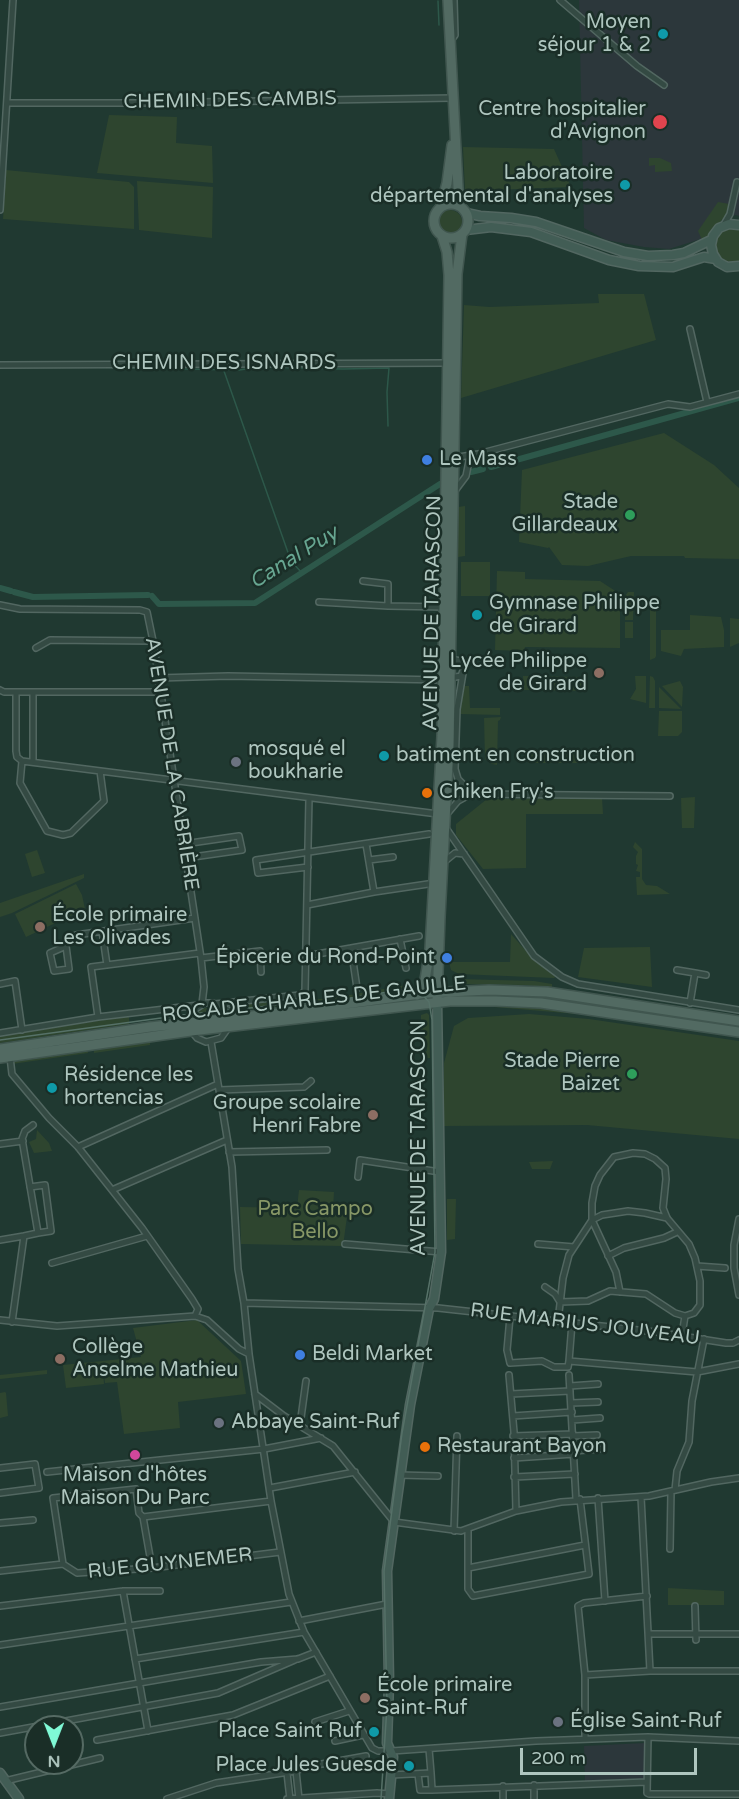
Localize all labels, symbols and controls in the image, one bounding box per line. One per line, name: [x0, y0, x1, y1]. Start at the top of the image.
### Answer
place label: Moyen séjour 1 & 2: [538, 11, 651, 58]
marker: Moyen séjour 1 & 2: [656, 27, 670, 41]
street label: CHEMIN DES CAMBIS: [123, 87, 337, 115]
place label: Centre hospitalier d'Avignon: [478, 98, 646, 145]
marker: Centre hospitalier d'Avignon: [651, 113, 669, 131]
place label: Laboratoire départemental d'analyses: [370, 162, 613, 209]
marker: Laboratoire départemental d'analyses: [618, 178, 632, 192]
street label: CHEMIN DES ISNARDS: [112, 352, 336, 376]
place label: Le Mass: [439, 448, 517, 472]
marker: Le Mass: [420, 453, 434, 467]
place label: Stade Gillardeaux: [511, 491, 618, 538]
street label: AVENUE DE TARASCON: [419, 495, 447, 731]
marker: Stade Gillardeaux: [623, 508, 637, 522]
water label: Canal Puy: [245, 521, 343, 595]
place label: Gymnase Philippe de Girard: [489, 592, 660, 639]
marker: Gymnase Philippe de Girard: [470, 608, 484, 622]
street label: AVENUE DE LA CABRIÈRE: [139, 635, 203, 893]
place label: Lycée Philippe de Girard: [449, 650, 587, 697]
marker: Lycée Philippe de Girard: [592, 666, 606, 680]
place label: mosqué el boukharie: [248, 738, 346, 785]
place label: batiment en construction: [396, 744, 635, 768]
marker: batiment en construction: [377, 749, 391, 763]
marker: mosqué el boukharie: [229, 755, 243, 769]
place label: Chiken Fry's: [439, 781, 554, 805]
marker: Chiken Fry's: [420, 786, 434, 800]
place label: École primaire Les Olivades: [52, 904, 187, 951]
marker: École primaire Les Olivades: [33, 920, 47, 934]
place label: Épicerie du Rond-Point: [216, 946, 435, 970]
marker: Épicerie du Rond-Point: [440, 951, 454, 965]
street label: ROCADE CHARLES DE GAULLE: [161, 972, 467, 1028]
street label: AVENUE DE TARASCON: [408, 1020, 432, 1256]
place label: Stade Pierre Baizet: [504, 1050, 620, 1097]
place label: Résidence les hortencias: [64, 1064, 193, 1111]
marker: Stade Pierre Baizet: [625, 1067, 639, 1081]
marker: Résidence les hortencias: [45, 1081, 59, 1095]
place label: Groupe scolaire Henri Fabre: [213, 1092, 361, 1139]
marker: Groupe scolaire Henri Fabre: [366, 1108, 380, 1122]
park label: Parc Campo Bello: [257, 1198, 373, 1245]
street label: RUE MARIUS JOUVEAU: [469, 1299, 701, 1351]
place label: Collège Anselme Mathieu: [72, 1336, 238, 1383]
place label: Beldi Market: [312, 1343, 433, 1367]
marker: Beldi Market: [293, 1348, 307, 1362]
marker: Collège Anselme Mathieu: [53, 1352, 67, 1366]
place label: Abbaye Saint-Ruf: [231, 1411, 400, 1435]
marker: Abbaye Saint-Ruf: [212, 1416, 226, 1430]
place label: Restaurant Bayon: [437, 1435, 607, 1459]
marker: Restaurant Bayon: [418, 1440, 432, 1454]
marker: Maison d'hôtes Maison Du Parc: [128, 1448, 142, 1462]
place label: Maison d'hôtes Maison Du Parc: [60, 1464, 210, 1511]
street label: RUE GUYNEMER: [86, 1543, 254, 1585]
place label: École primaire Saint-Ruf: [377, 1674, 512, 1721]
marker: École primaire Saint-Ruf: [358, 1691, 372, 1705]
place label: Église Saint-Ruf: [570, 1710, 722, 1734]
north arrow: [24, 1715, 84, 1775]
marker: Église Saint-Ruf: [551, 1715, 565, 1729]
place label: Place Saint Ruf: [218, 1720, 362, 1744]
marker: Place Saint Ruf: [367, 1725, 381, 1739]
scale bar: [523, 1736, 700, 1774]
text: 200 m: [531, 1747, 586, 1769]
text: N: [48, 1751, 60, 1771]
place label: Place Jules Guesde: [216, 1754, 397, 1778]
marker: Place Jules Guesde: [402, 1759, 416, 1773]

